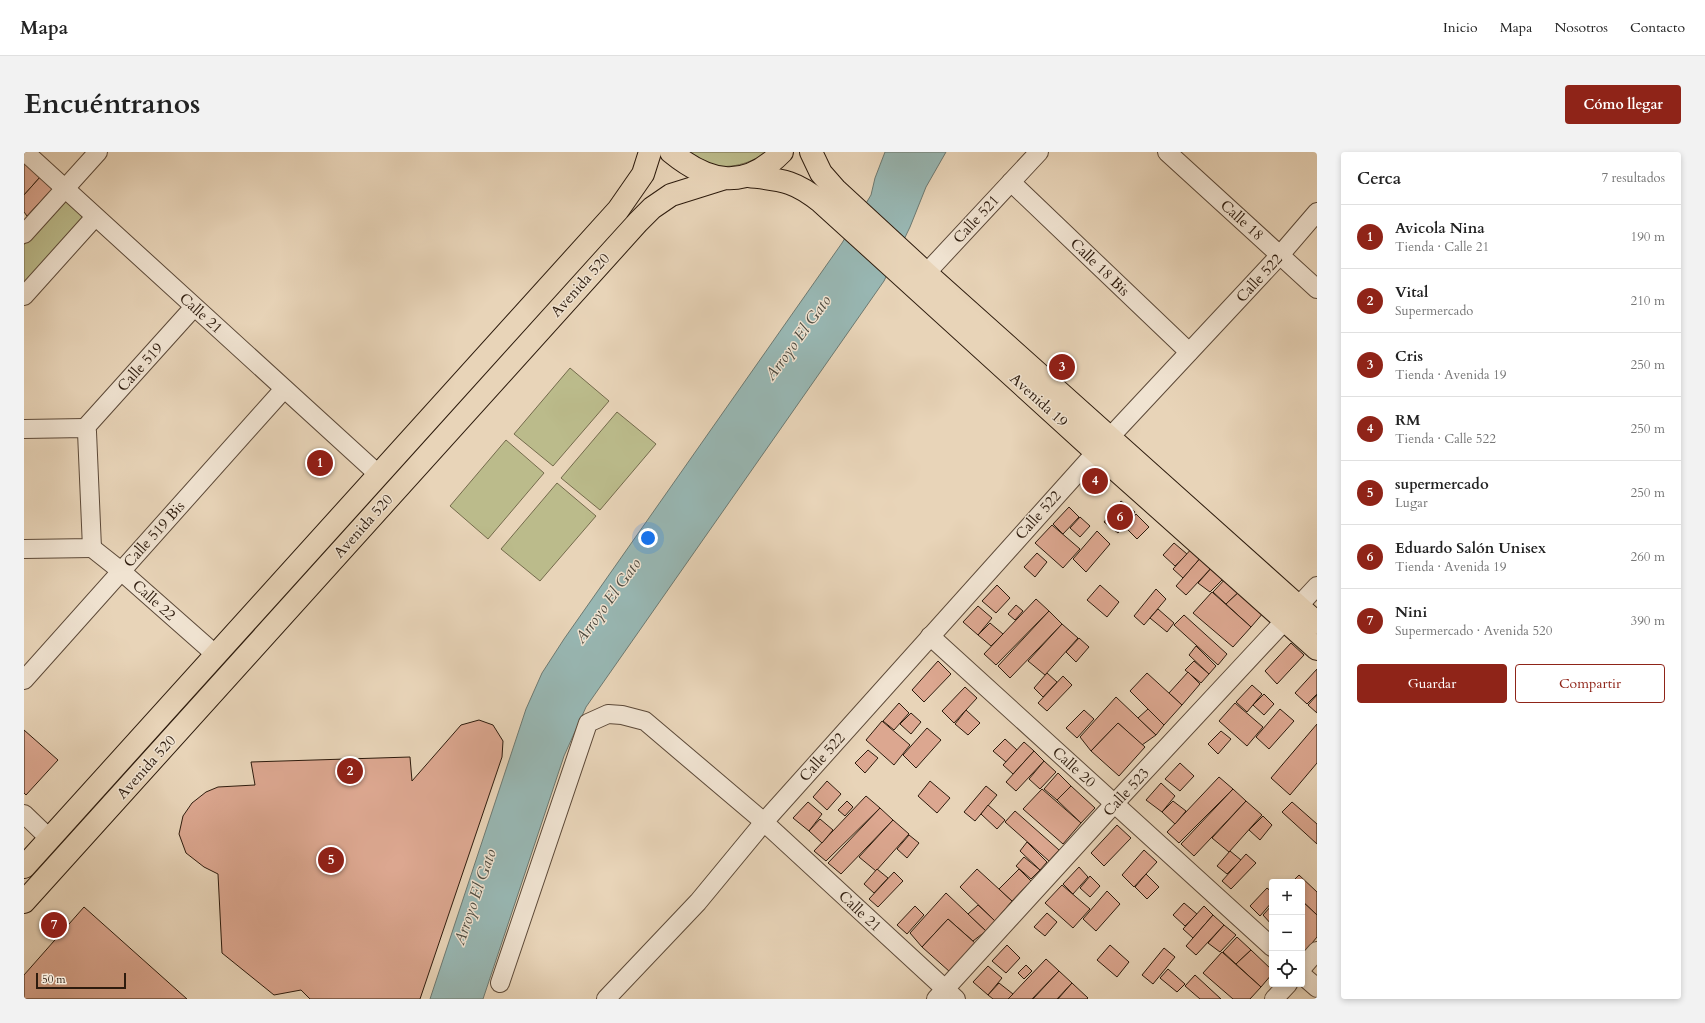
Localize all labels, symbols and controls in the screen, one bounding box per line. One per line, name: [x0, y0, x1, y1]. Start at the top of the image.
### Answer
text: Mapa: [20, 15, 68, 41]
text: Inicio: [1443, 18, 1478, 37]
text: Mapa: [1500, 18, 1532, 37]
text: Nosotros: [1554, 18, 1608, 37]
text: Contacto: [1630, 18, 1685, 37]
text: Encuéntranos: [24, 85, 200, 123]
button: Cómo llegar: [1565, 85, 1681, 124]
text: Cerca: [1357, 167, 1401, 190]
text: 7 resultados: [1601, 169, 1665, 187]
street label: Calle 521: [948, 190, 1004, 248]
street label: Calle 18: [1216, 195, 1268, 245]
text: Avicola Nina: [1395, 218, 1485, 238]
text: 1: [1367, 228, 1373, 246]
text: 190 m: [1631, 228, 1665, 246]
street label: Calle 18 Bis: [1066, 234, 1134, 300]
text: Tienda · Calle 21: [1395, 238, 1489, 256]
street label: Avenida 520: [546, 249, 614, 321]
street label: Calle 522: [1231, 249, 1287, 307]
text: Vital: [1395, 282, 1428, 302]
street label: Calle 21: [175, 288, 227, 338]
water label: Arroyo El Gato: [759, 290, 837, 386]
text: 2: [1367, 292, 1373, 310]
text: 210 m: [1631, 292, 1665, 310]
text: Supermercado: [1395, 302, 1473, 320]
street label: Calle 519: [113, 338, 168, 396]
text: Cris: [1395, 346, 1423, 366]
pin: 3: [1049, 352, 1075, 382]
text: 3: [1367, 356, 1373, 374]
text: 250 m: [1631, 356, 1665, 374]
text: Tienda · Avenida 19: [1395, 366, 1506, 384]
street label: Avenida 19: [1006, 369, 1073, 432]
text: RM: [1395, 410, 1421, 430]
text: 4: [1367, 420, 1373, 438]
text: 250 m: [1631, 420, 1665, 438]
text: Tienda · Calle 522: [1395, 430, 1496, 448]
pin: 1: [307, 448, 333, 478]
pin: 4: [1082, 466, 1108, 496]
text: supermercado: [1395, 474, 1489, 494]
text: 5: [1367, 484, 1373, 502]
text: 250 m: [1631, 484, 1665, 502]
street label: Calle 522: [1011, 486, 1066, 544]
street label: Avenida 520: [329, 490, 397, 562]
text: Lugar: [1395, 494, 1428, 512]
street label: Calle 519 Bis: [119, 496, 189, 572]
pin: 6: [1107, 502, 1133, 532]
your location: [638, 528, 658, 548]
text: Eduardo Salón Unisex: [1395, 538, 1546, 558]
text: 6: [1367, 548, 1373, 566]
text: 260 m: [1631, 548, 1665, 566]
water label: Arroyo El Gato: [569, 553, 647, 649]
text: Tienda · Avenida 19: [1395, 558, 1506, 576]
street label: Calle 22: [128, 575, 180, 625]
text: Nini: [1395, 602, 1427, 622]
text: 7: [1367, 612, 1373, 630]
text: 390 m: [1631, 612, 1665, 630]
text: Supermercado · Avenida 520: [1395, 622, 1552, 640]
button: Guardar: [1357, 664, 1507, 703]
button: Compartir: [1515, 664, 1665, 703]
street label: Calle 522: [795, 728, 850, 786]
street label: Avenida 520: [112, 731, 180, 803]
street label: Calle 20: [1048, 742, 1100, 792]
pin: 2: [337, 756, 363, 786]
street label: Calle 523: [1098, 763, 1154, 821]
pin: 5: [318, 845, 344, 875]
water label: Arroyo El Gato: [448, 845, 502, 949]
map controls: [1269, 879, 1305, 987]
button: +: [1269, 879, 1305, 915]
street label: Calle 21: [834, 886, 886, 936]
pin: 7: [41, 910, 67, 940]
button: −: [1269, 915, 1305, 951]
button: locate: [1269, 951, 1305, 987]
scale bar: [36, 971, 126, 990]
text: 50 m: [42, 972, 66, 987]

